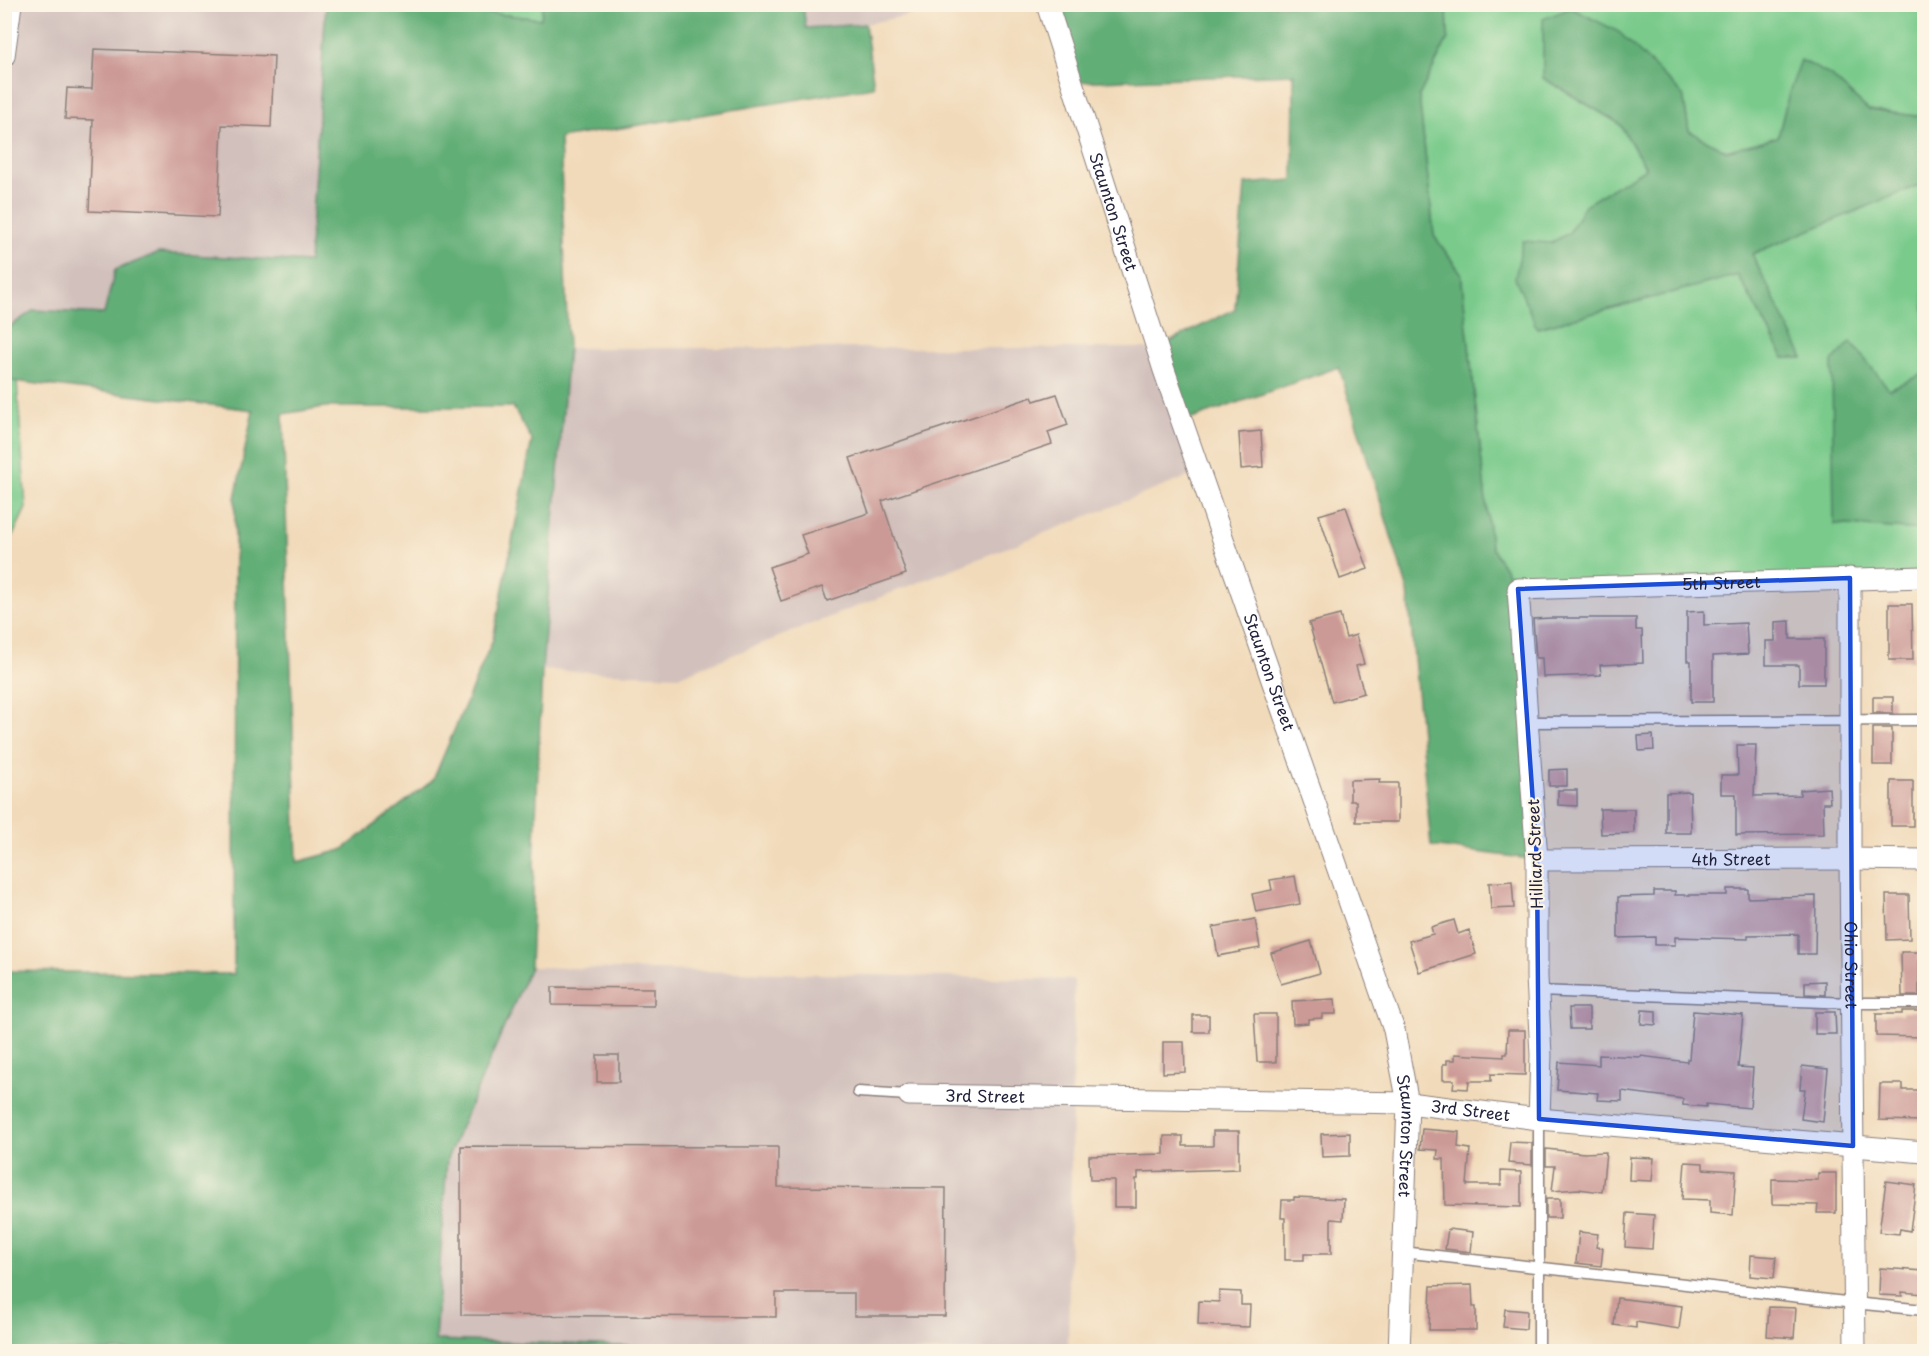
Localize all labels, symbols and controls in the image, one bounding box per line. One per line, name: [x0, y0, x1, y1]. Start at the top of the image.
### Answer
street label: Staunton Street: [1084, 149, 1145, 274]
street label: 5th Street: [1681, 569, 1761, 595]
street label: Staunton Street: [1239, 609, 1302, 734]
street label: Hilliard Street: [1520, 798, 1548, 909]
street label: 4th Street: [1691, 846, 1771, 871]
street label: Ohio Street: [1840, 921, 1865, 1010]
street label: Staunton Street: [1392, 1072, 1421, 1198]
street label: 3rd Street: [945, 1083, 1025, 1108]
street label: 3rd Street: [1430, 1093, 1512, 1126]

